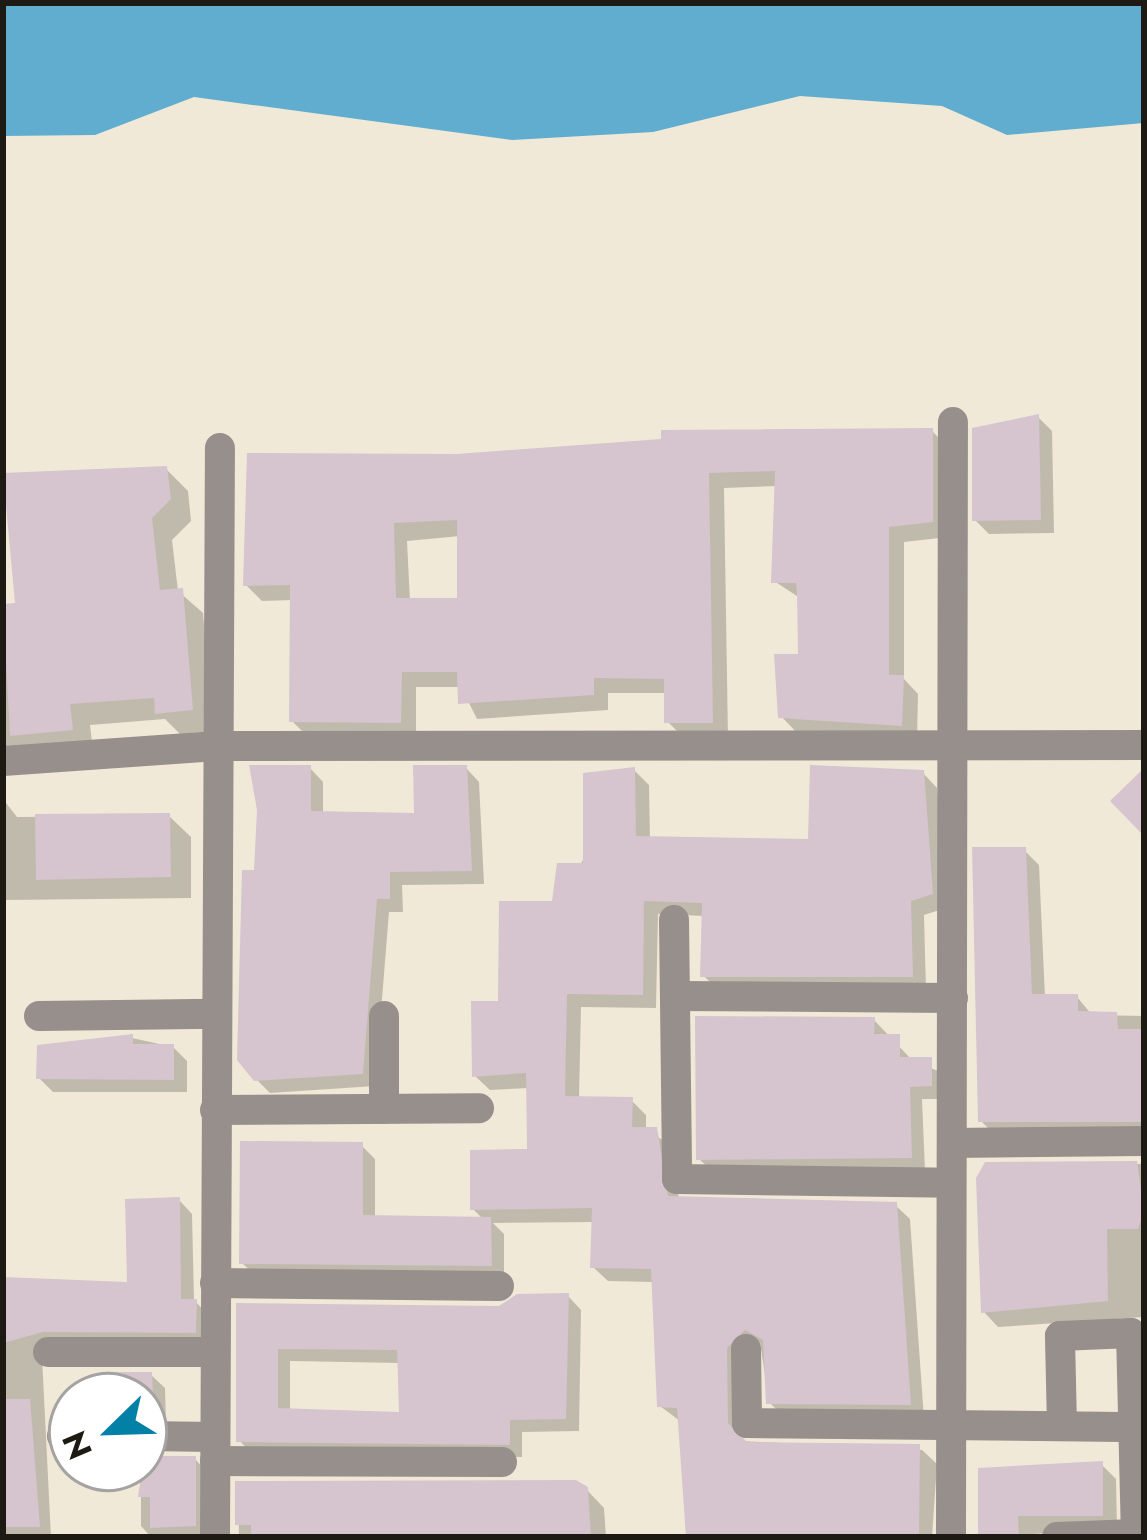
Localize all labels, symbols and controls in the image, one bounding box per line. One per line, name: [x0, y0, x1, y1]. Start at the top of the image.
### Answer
north arrow: [48, 1372, 168, 1492]
text: N: [50, 1424, 104, 1466]

